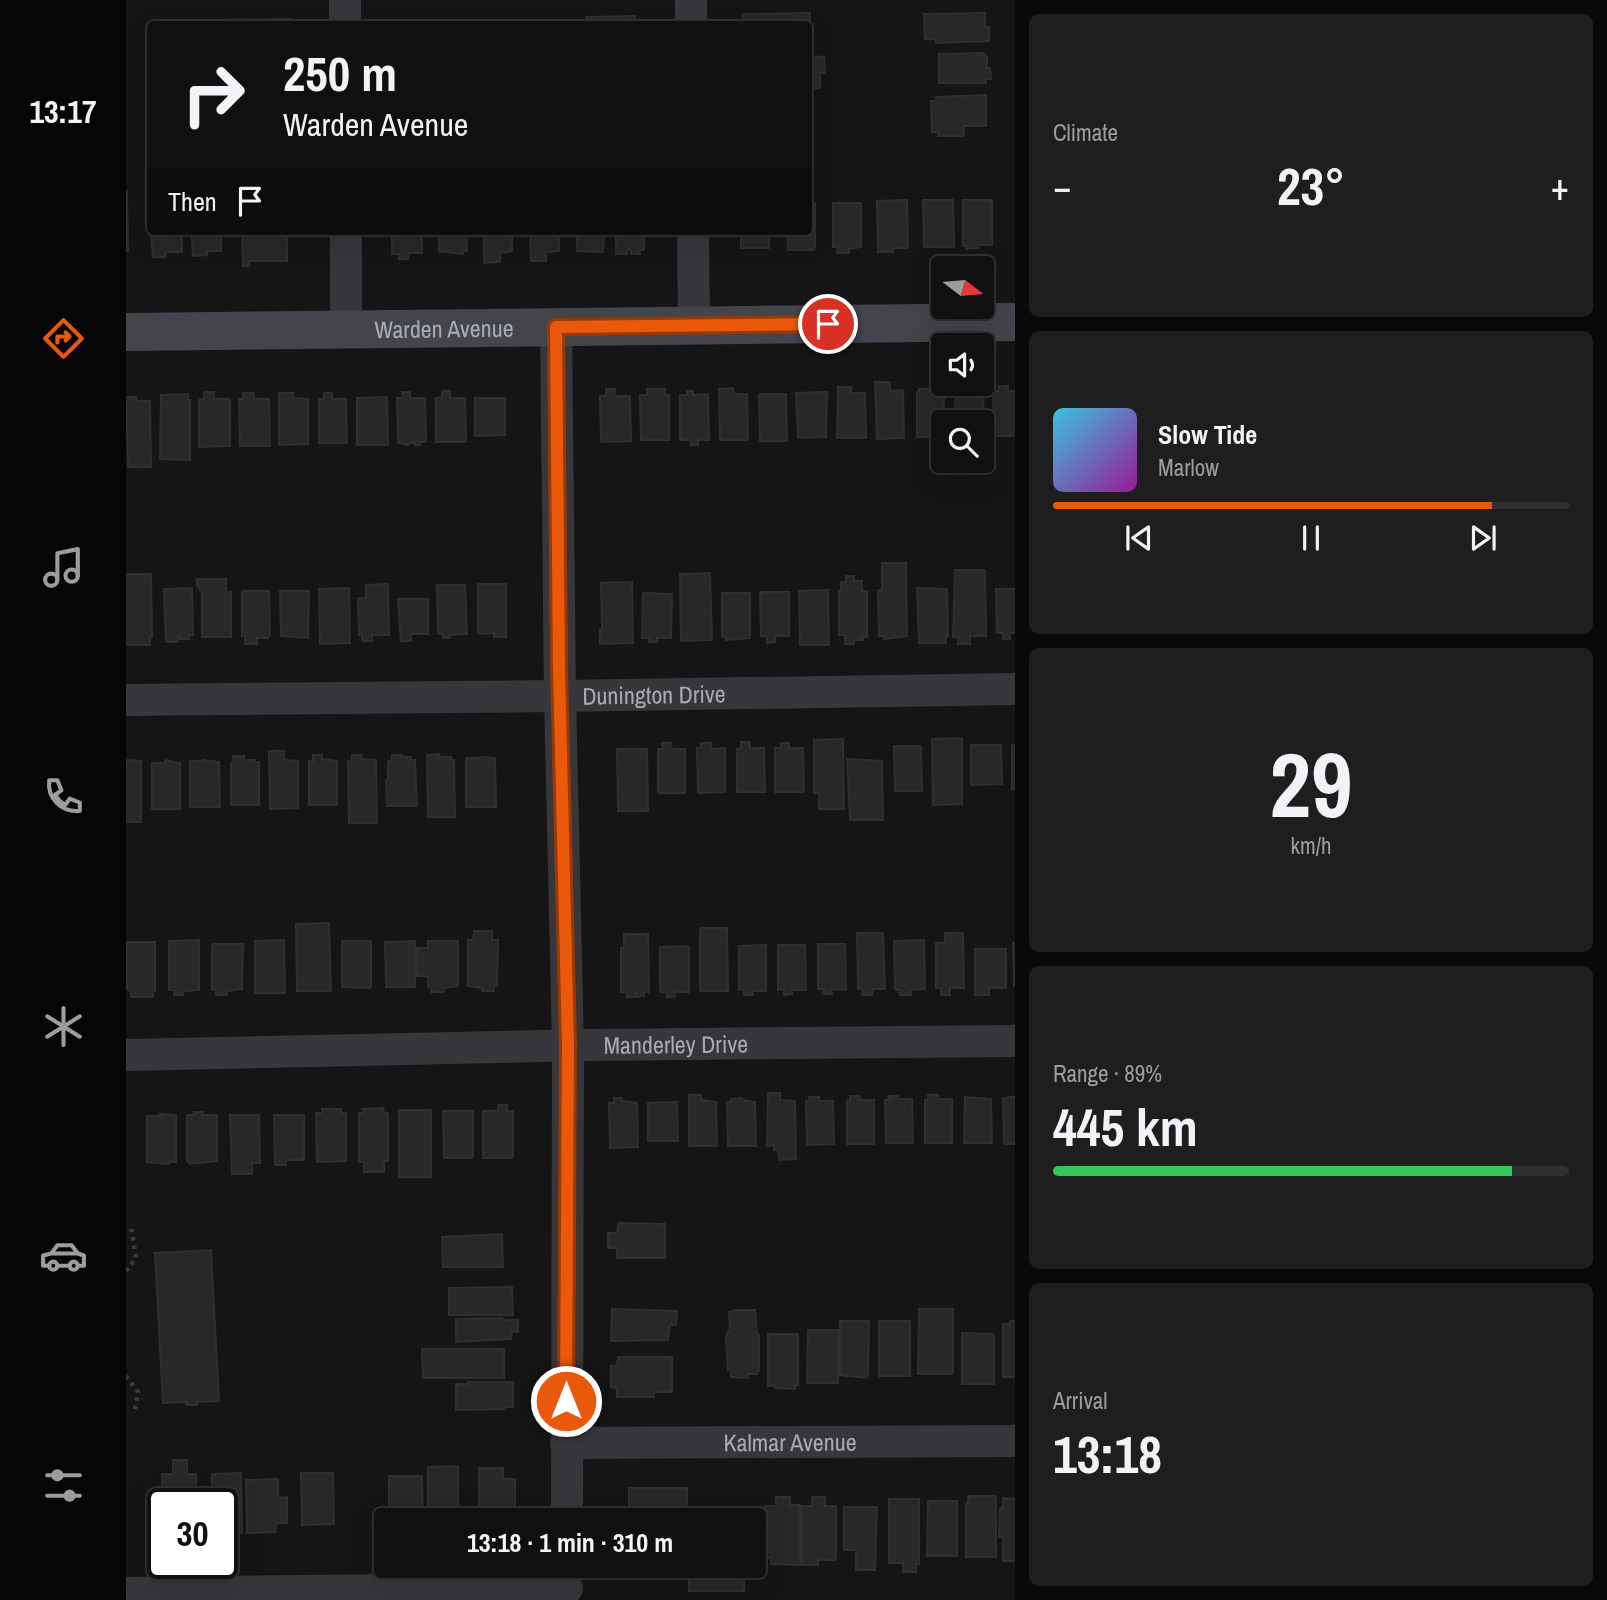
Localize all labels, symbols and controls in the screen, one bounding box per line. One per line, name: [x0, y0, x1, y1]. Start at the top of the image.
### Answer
text: 250 m: [283, 40, 397, 106]
icon: right: [168, 49, 259, 140]
text: 13:17: [29, 90, 97, 133]
text: Warden Avenue: [283, 103, 468, 146]
text: Climate: [1053, 117, 1118, 148]
text: 23°: [1277, 151, 1345, 221]
text: −: [1053, 161, 1071, 212]
text: +: [1551, 161, 1569, 212]
icon: arrive: [231, 182, 269, 220]
text: Then: [168, 184, 217, 219]
north arrow: [931, 256, 994, 318]
map controls: [931, 256, 994, 473]
pin: [798, 294, 858, 354]
icon: arrive: [809, 305, 847, 343]
street label: Warden Avenue: [374, 312, 514, 345]
icon: directions: [39, 314, 88, 363]
button: sound: [931, 333, 994, 396]
button: search: [931, 410, 994, 473]
text: Slow Tide: [1158, 417, 1257, 452]
text: Marlow: [1158, 452, 1219, 483]
icon: previous: [1120, 519, 1158, 557]
icon: pause: [1292, 519, 1330, 557]
icon: next: [1464, 519, 1502, 557]
icon: music: [39, 543, 88, 592]
street label: Dunington Drive: [582, 677, 726, 712]
text: 29: [1270, 723, 1353, 845]
icon: phone: [39, 772, 88, 821]
text: km/h: [1291, 830, 1331, 861]
icon: climate: [39, 1002, 88, 1051]
street label: Manderley Drive: [603, 1027, 748, 1061]
text: Range · 89%: [1053, 1058, 1162, 1089]
text: 445 km: [1053, 1092, 1198, 1162]
icon: car: [39, 1231, 88, 1280]
position arrow: [529, 1364, 603, 1438]
text: Arrival: [1053, 1385, 1108, 1416]
text: 13:18: [1053, 1419, 1162, 1489]
street label: Kalmar Avenue: [723, 1426, 857, 1458]
icon: filters: [39, 1461, 88, 1510]
speed limit sign: 30: [147, 1488, 238, 1579]
text: 13:18 · 1 min · 310 m: [467, 1525, 673, 1560]

